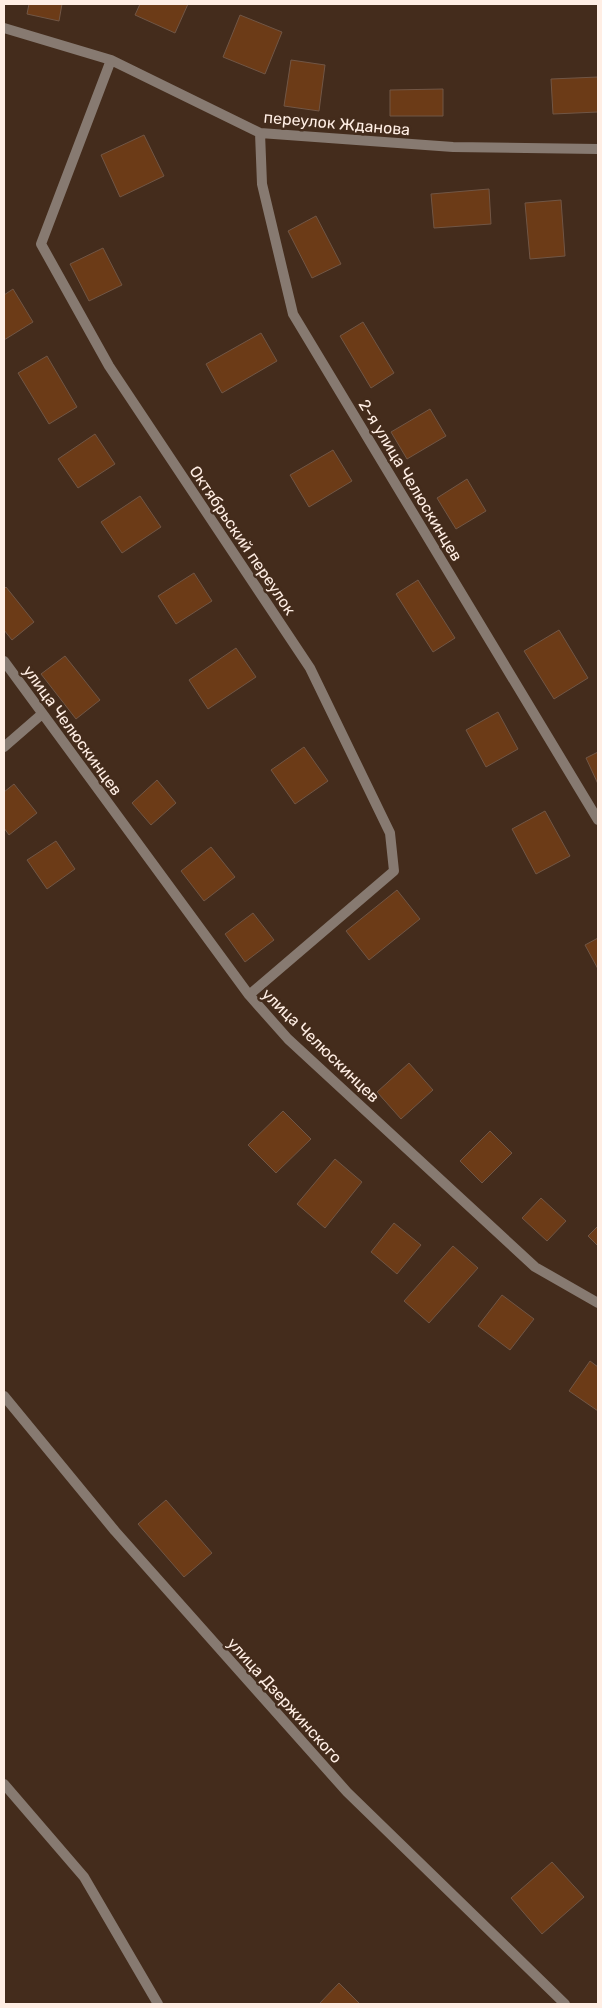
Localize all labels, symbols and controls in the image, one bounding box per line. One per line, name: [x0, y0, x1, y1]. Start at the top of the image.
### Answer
street label: переулок Жданова: [263, 108, 411, 139]
street label: 2-я улица Челюскинцев: [355, 396, 466, 565]
street label: Октябрьский переулок: [186, 462, 300, 619]
street label: улица Челюскинцев: [19, 662, 126, 799]
street label: улица Челюскинцев: [258, 984, 383, 1106]
street label: улица Дзержинского: [223, 1634, 346, 1767]

